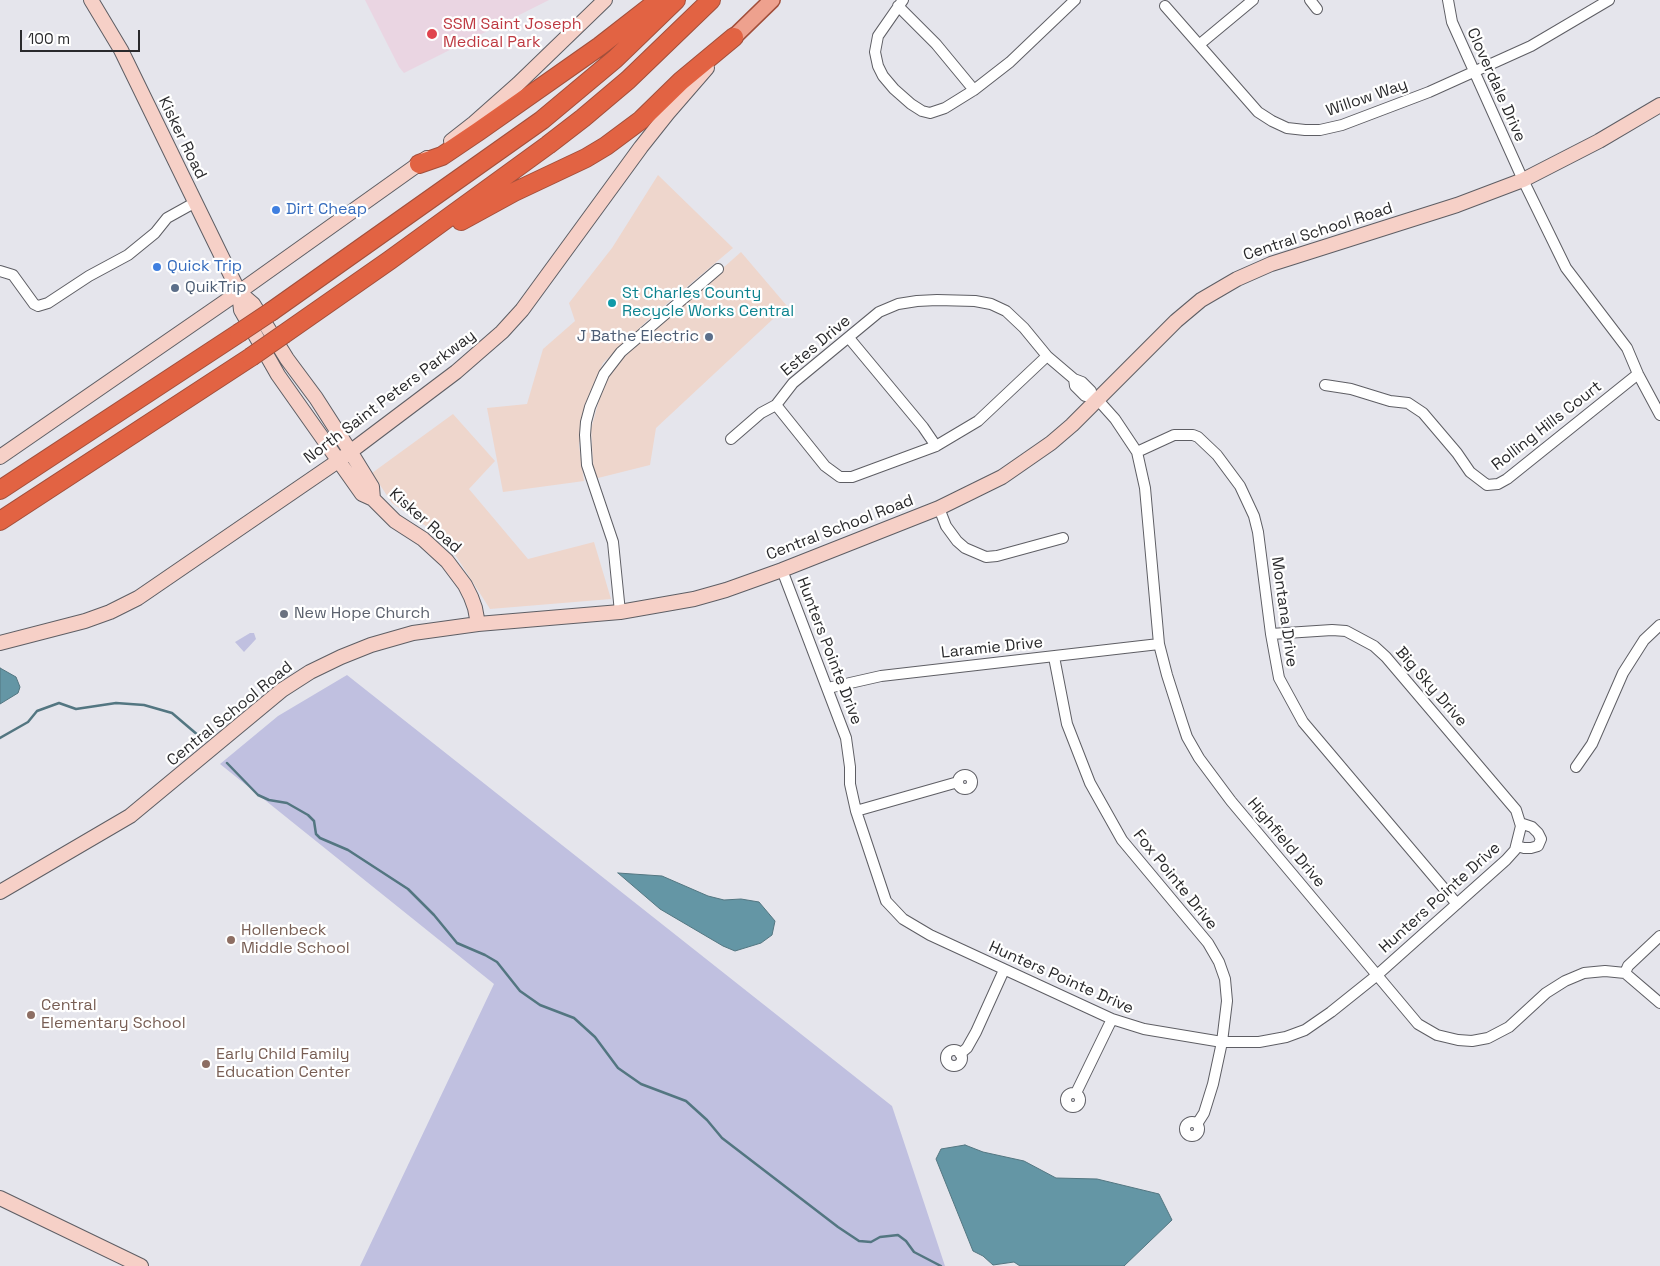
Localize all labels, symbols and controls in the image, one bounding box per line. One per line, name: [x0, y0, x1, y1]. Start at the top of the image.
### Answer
place label: SSM Saint Joseph Medical Park: [443, 15, 582, 53]
scale bar: [22, 20, 142, 52]
street label: Cloverdale Drive: [1462, 25, 1530, 145]
marker: SSM Saint Joseph Medical Park: [425, 27, 439, 41]
text: 100 m: [28, 29, 70, 48]
street label: Willow Way: [1324, 75, 1410, 121]
street label: Kisker Road: [154, 94, 210, 182]
street label: Central School Road: [1241, 199, 1395, 265]
place label: Dirt Cheap: [286, 200, 367, 220]
marker: Dirt Cheap: [270, 204, 282, 216]
place label: Quick Trip: [167, 257, 242, 277]
marker: Quick Trip: [151, 261, 163, 273]
place label: QuikTrip: [185, 278, 246, 298]
marker: QuikTrip: [169, 282, 181, 294]
place label: St Charles County Recycle Works Central: [622, 284, 794, 322]
marker: St Charles County Recycle Works Central: [606, 297, 618, 309]
street label: Estes Drive: [777, 311, 855, 381]
street label: North Saint Peters Parkway: [300, 326, 480, 468]
place label: J Bathe Electric: [577, 327, 699, 347]
marker: J Bathe Electric: [703, 331, 715, 343]
street label: Rolling Hills Court: [1488, 377, 1606, 475]
street label: Kisker Road: [385, 484, 465, 558]
street label: Central School Road: [764, 491, 916, 565]
street label: Montana Drive: [1267, 556, 1301, 668]
street label: Hunters Pointe Drive: [792, 574, 866, 728]
place label: New Hope Church: [294, 604, 430, 624]
marker: New Hope Church: [278, 608, 290, 620]
street label: Laramie Drive: [940, 633, 1044, 663]
street label: Big Sky Drive: [1391, 643, 1471, 731]
street label: Central School Road: [163, 657, 297, 771]
street label: Highfield Drive: [1243, 794, 1329, 892]
street label: Fox Pointe Drive: [1129, 826, 1221, 934]
street label: Hunters Pointe Drive: [1375, 838, 1505, 958]
place label: Hollenbeck Middle School: [241, 921, 350, 959]
marker: Hollenbeck Middle School: [225, 934, 237, 946]
street label: Hunters Pointe Drive: [986, 937, 1136, 1019]
place label: Central Elementary School: [41, 996, 186, 1034]
marker: Central Elementary School: [25, 1009, 37, 1021]
place label: Early Child Family Education Center: [216, 1045, 350, 1083]
marker: Early Child Family Education Center: [200, 1058, 212, 1070]

